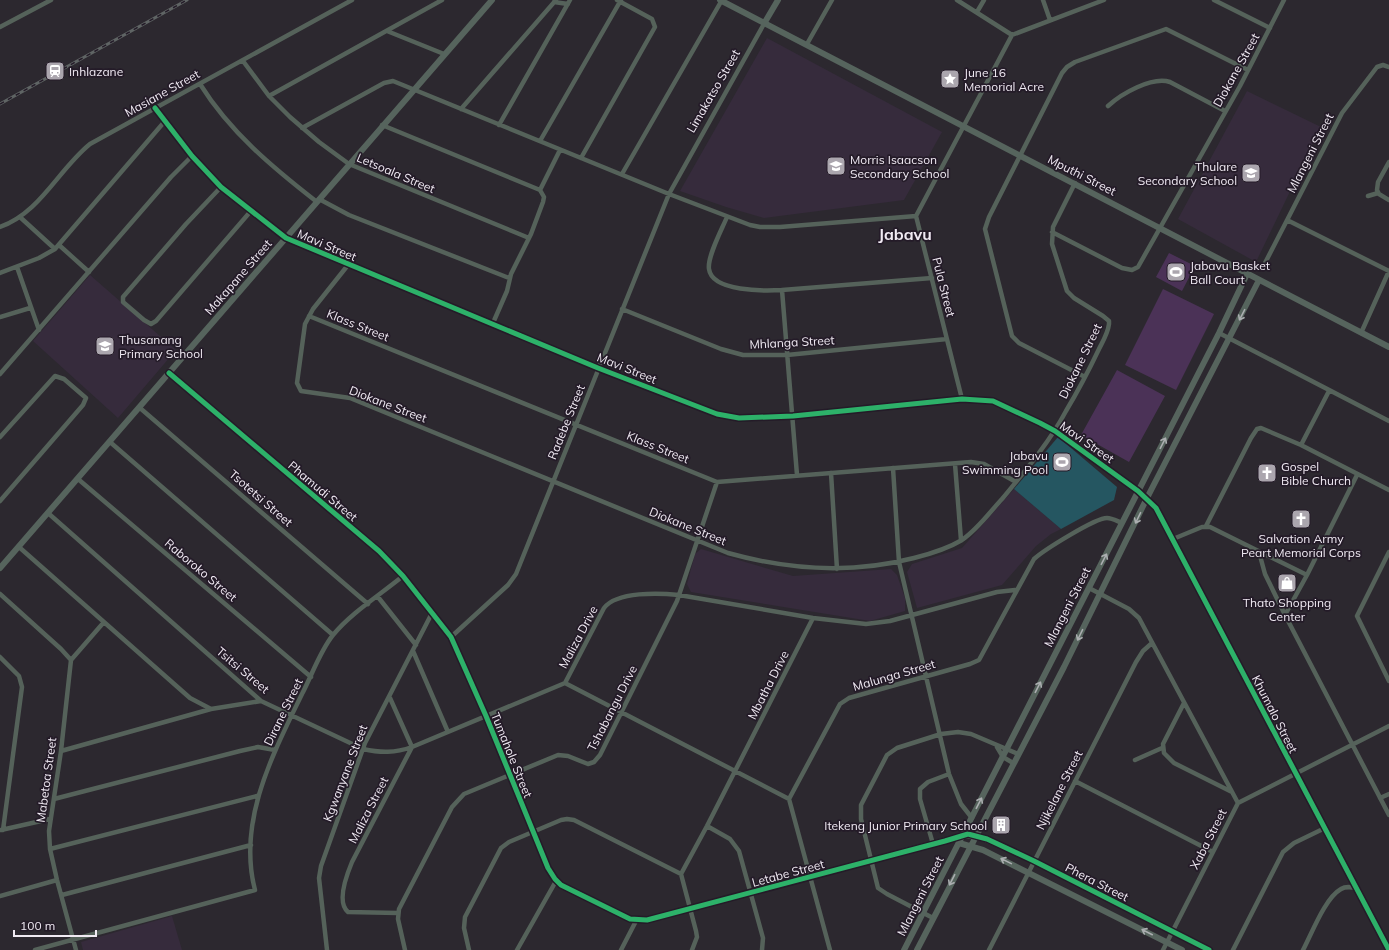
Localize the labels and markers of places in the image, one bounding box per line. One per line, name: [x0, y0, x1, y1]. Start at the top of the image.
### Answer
station icon: Inhlazane: [44, 60, 66, 82]
place label: Inhlazane: [69, 64, 123, 79]
place label: June 16 Memorial Acre: [964, 65, 1044, 94]
place icon: June 16 Memorial Acre: [939, 68, 961, 90]
place label: Morris Isaacson Secondary School: [850, 152, 949, 181]
school or university icon: Morris Isaacson Secondary School: [825, 155, 847, 177]
place label: Thulare Secondary School: [1138, 159, 1237, 188]
school or university icon: Thulare Secondary School: [1240, 162, 1262, 184]
place label: Jabavu Basket Ball Court: [1190, 258, 1270, 287]
sports icon: Jabavu Basket Ball Court: [1165, 261, 1187, 283]
place label: Thusanang Primary School: [119, 332, 203, 361]
school or university icon: Thusanang Primary School: [94, 335, 116, 357]
place label: Jabavu Swimming Pool: [962, 448, 1048, 477]
sports icon: Jabavu Swimming Pool: [1051, 451, 1073, 473]
place label: Gospel Bible Church: [1281, 459, 1351, 488]
church icon: Gospel Bible Church: [1256, 462, 1278, 484]
church icon: Salvation Army Peart Memorial Corps: [1290, 508, 1312, 530]
place label: Salvation Army Peart Memorial Corps: [1241, 531, 1361, 560]
shop icon: Thato Shopping Center: [1276, 572, 1298, 594]
place label: Thato Shopping Center: [1243, 595, 1331, 624]
building icon: Itekeng Junior Primary School: [990, 814, 1012, 836]
place label: Itekeng Junior Primary School: [824, 818, 987, 833]

